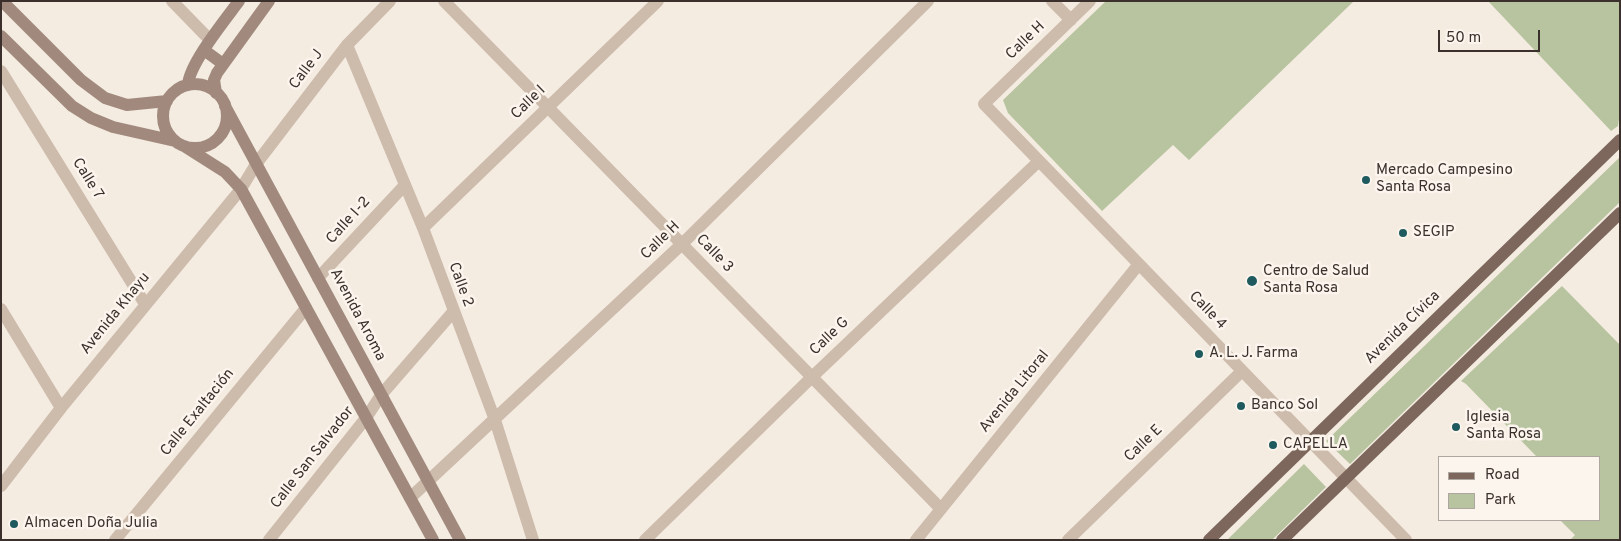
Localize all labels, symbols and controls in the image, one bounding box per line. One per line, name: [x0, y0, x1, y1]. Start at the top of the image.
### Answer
street label: Calle H: [1003, 18, 1049, 64]
scale bar: [1441, 20, 1544, 52]
text: 50 m: [1446, 29, 1481, 48]
street label: Calle J: [286, 47, 328, 93]
street label: Calle I: [508, 82, 550, 124]
street label: Calle 7: [67, 155, 107, 203]
place label: Mercado Campesino Santa Rosa: [1376, 162, 1513, 197]
marker: Mercado Campesino Santa Rosa: [1360, 174, 1372, 186]
street label: Calle I-2: [323, 194, 375, 248]
street label: Calle H: [638, 218, 684, 264]
place label: SEGIP: [1413, 224, 1454, 242]
marker: SEGIP: [1397, 227, 1409, 239]
street label: Calle 3: [692, 231, 736, 277]
street label: Calle 2: [444, 260, 476, 310]
place label: Centro de Salud Santa Rosa: [1263, 263, 1369, 298]
street label: Avenida Aroma: [325, 266, 389, 364]
street label: Avenida Khayu: [78, 269, 154, 359]
marker: Centro de Salud Santa Rosa: [1245, 274, 1259, 288]
street label: Calle 4: [1184, 288, 1230, 334]
street label: Avenida Cívica: [1362, 288, 1444, 368]
street label: Calle G: [807, 314, 853, 360]
place label: A. L. J. Farma: [1209, 345, 1298, 363]
street label: Avenida Litoral: [976, 347, 1054, 437]
marker: A. L. J. Farma: [1193, 348, 1205, 360]
street label: Calle Exaltación: [157, 366, 239, 460]
place label: Banco Sol: [1251, 397, 1318, 415]
marker: Banco Sol: [1235, 400, 1247, 412]
street label: Calle San Salvador: [267, 403, 359, 513]
place label: Iglesia Santa Rosa: [1466, 409, 1541, 444]
marker: Iglesia Santa Rosa: [1450, 421, 1462, 433]
street label: Calle E: [1121, 422, 1167, 466]
place label: CAPELLA: [1283, 436, 1348, 454]
marker: CAPELLA: [1267, 439, 1279, 451]
legend: [1438, 456, 1601, 521]
text: Road: [1485, 466, 1520, 485]
text: Park: [1485, 491, 1516, 510]
place label: Almacen Doña Julia: [24, 515, 158, 533]
marker: Almacen Doña Julia: [8, 518, 20, 530]

